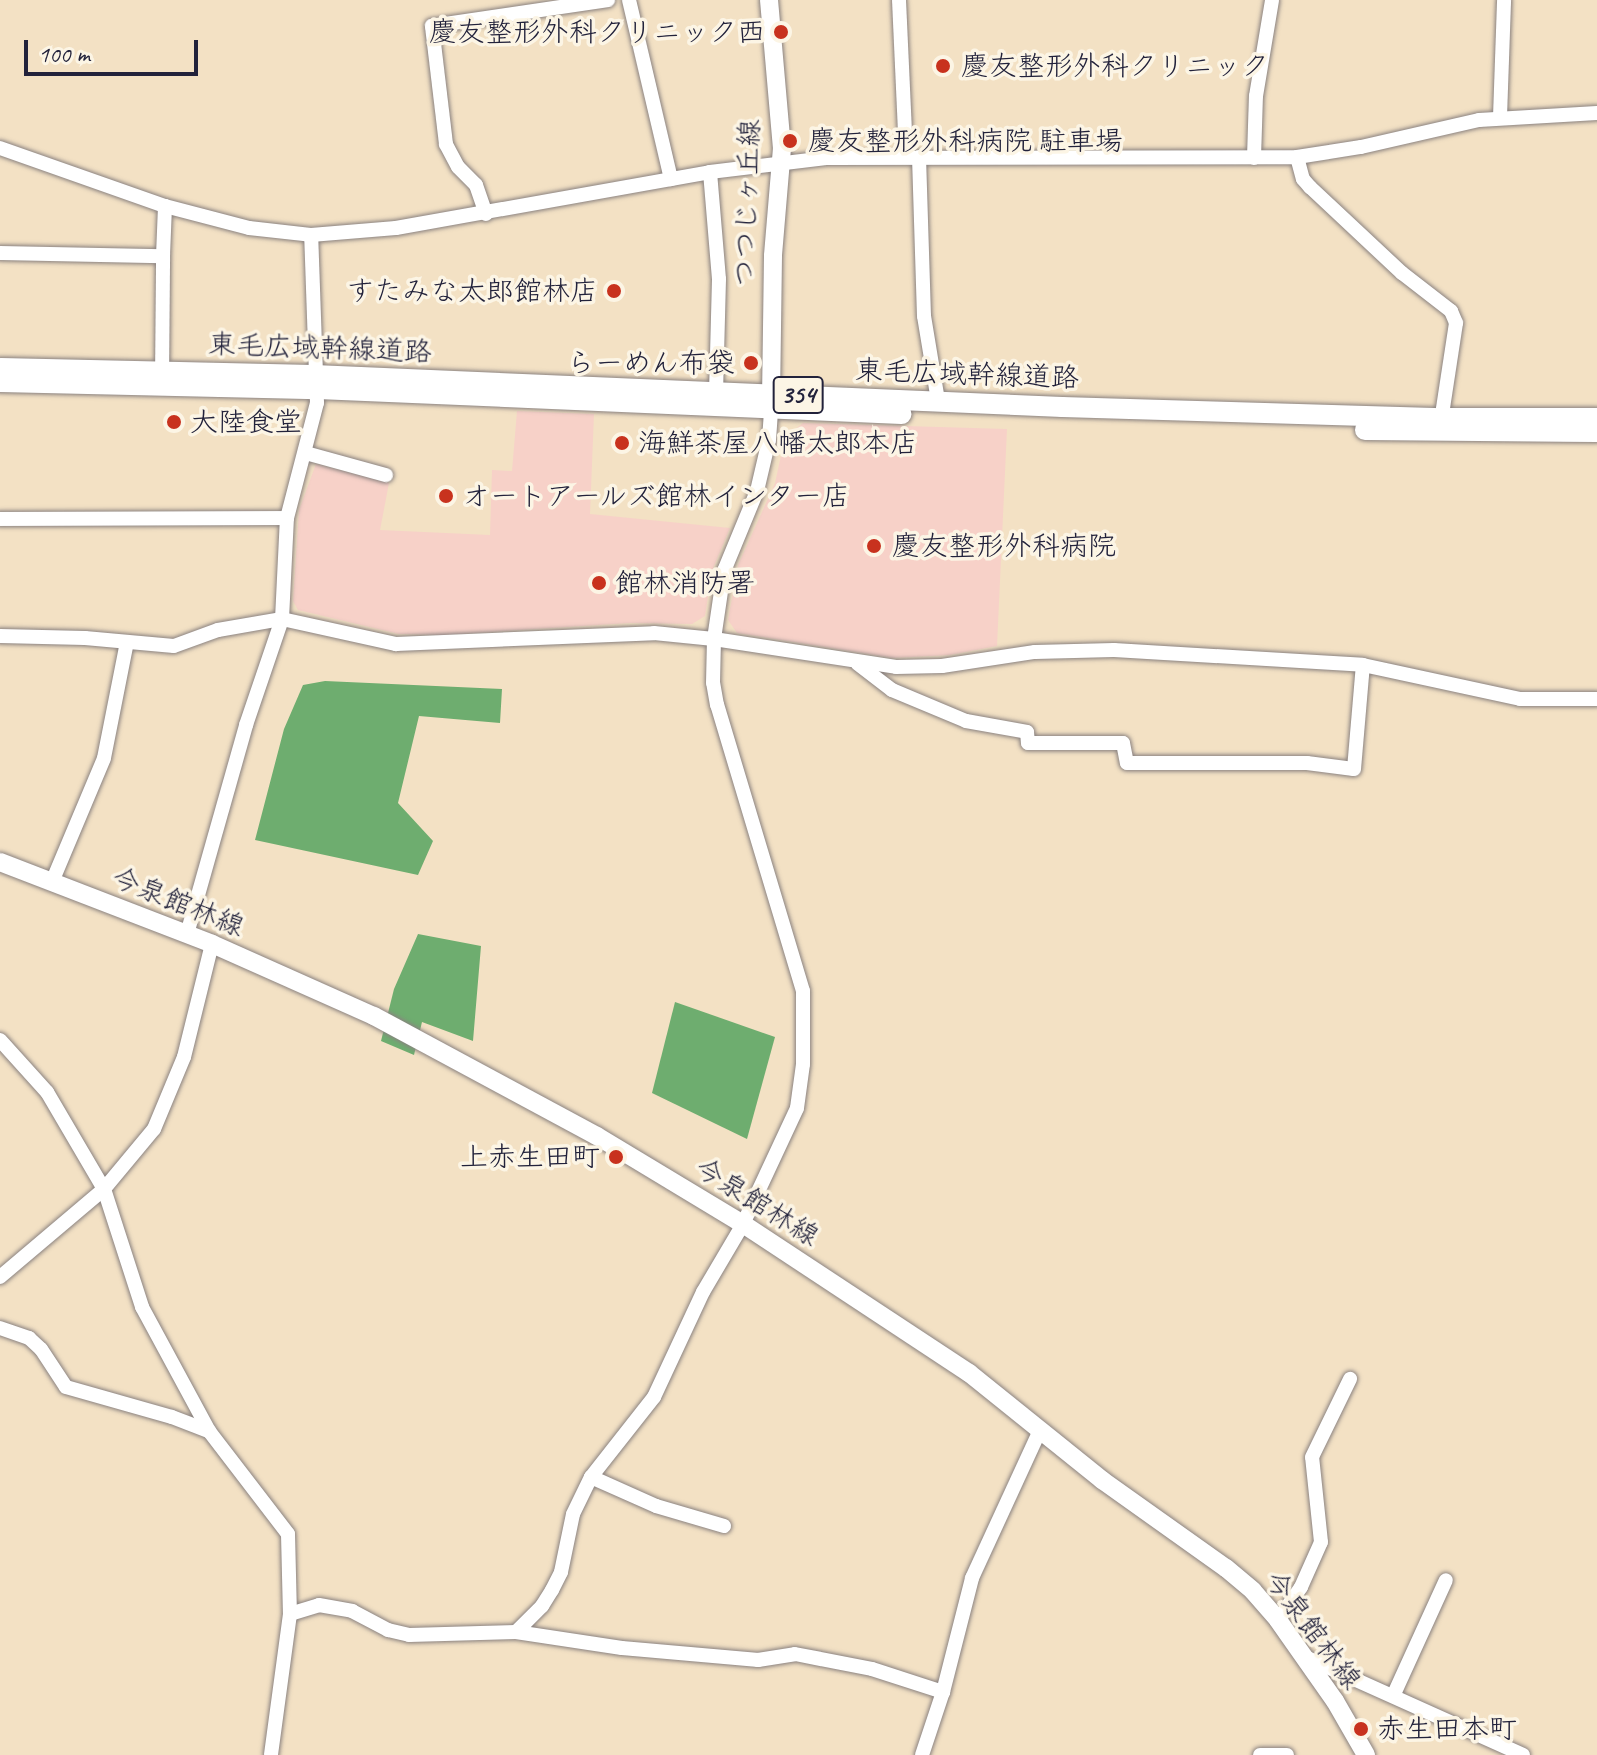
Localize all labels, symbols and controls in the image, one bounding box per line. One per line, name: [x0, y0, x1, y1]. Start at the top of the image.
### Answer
place label: 慶友整形外科クリニック西: [429, 15, 765, 49]
marker: 慶友整形外科クリニック西: [772, 23, 790, 41]
scale bar: [28, 24, 202, 74]
text: 100 m: [38, 39, 90, 69]
place label: 慶友整形外科クリニック: [961, 49, 1269, 83]
marker: 慶友整形外科クリニック: [932, 55, 954, 77]
street label: つつじヶ丘線: [727, 118, 767, 288]
place label: 慶友整形外科病院 駐車場: [808, 124, 1123, 158]
marker: 慶友整形外科病院 駐車場: [779, 130, 801, 152]
place label: すたみな太郎館林店: [346, 274, 598, 308]
marker: すたみな太郎館林店: [605, 282, 623, 300]
street label: 東毛広域幹線道路: [207, 327, 433, 369]
place label: らーめん布袋: [567, 346, 735, 380]
street label: 東毛広域幹線道路: [854, 353, 1080, 395]
marker: らーめん布袋: [742, 354, 760, 372]
road number: 354: [772, 373, 824, 417]
place label: 大陸食堂: [190, 405, 302, 439]
marker: 大陸食堂: [165, 413, 183, 431]
place label: 海鮮茶屋八幡太郎本店: [638, 426, 918, 460]
marker: 海鮮茶屋八幡太郎本店: [613, 434, 631, 452]
place label: オートアールズ館林インター店: [462, 479, 853, 513]
marker: オートアールズ館林インター店: [437, 487, 455, 505]
place label: 慶友整形外科病院: [892, 529, 1116, 563]
marker: 慶友整形外科病院: [863, 535, 885, 557]
place label: 館林消防署: [615, 566, 755, 600]
marker: 館林消防署: [590, 574, 608, 592]
street label: 今泉館林線: [107, 860, 249, 944]
place label: 上赤生田町: [460, 1140, 600, 1174]
marker: 上赤生田町: [607, 1148, 625, 1166]
street label: 今泉館林線: [689, 1151, 825, 1253]
street label: 今泉館林線: [1257, 1564, 1369, 1696]
place label: 赤生田本町: [1377, 1712, 1517, 1746]
marker: 赤生田本町: [1352, 1720, 1370, 1738]

